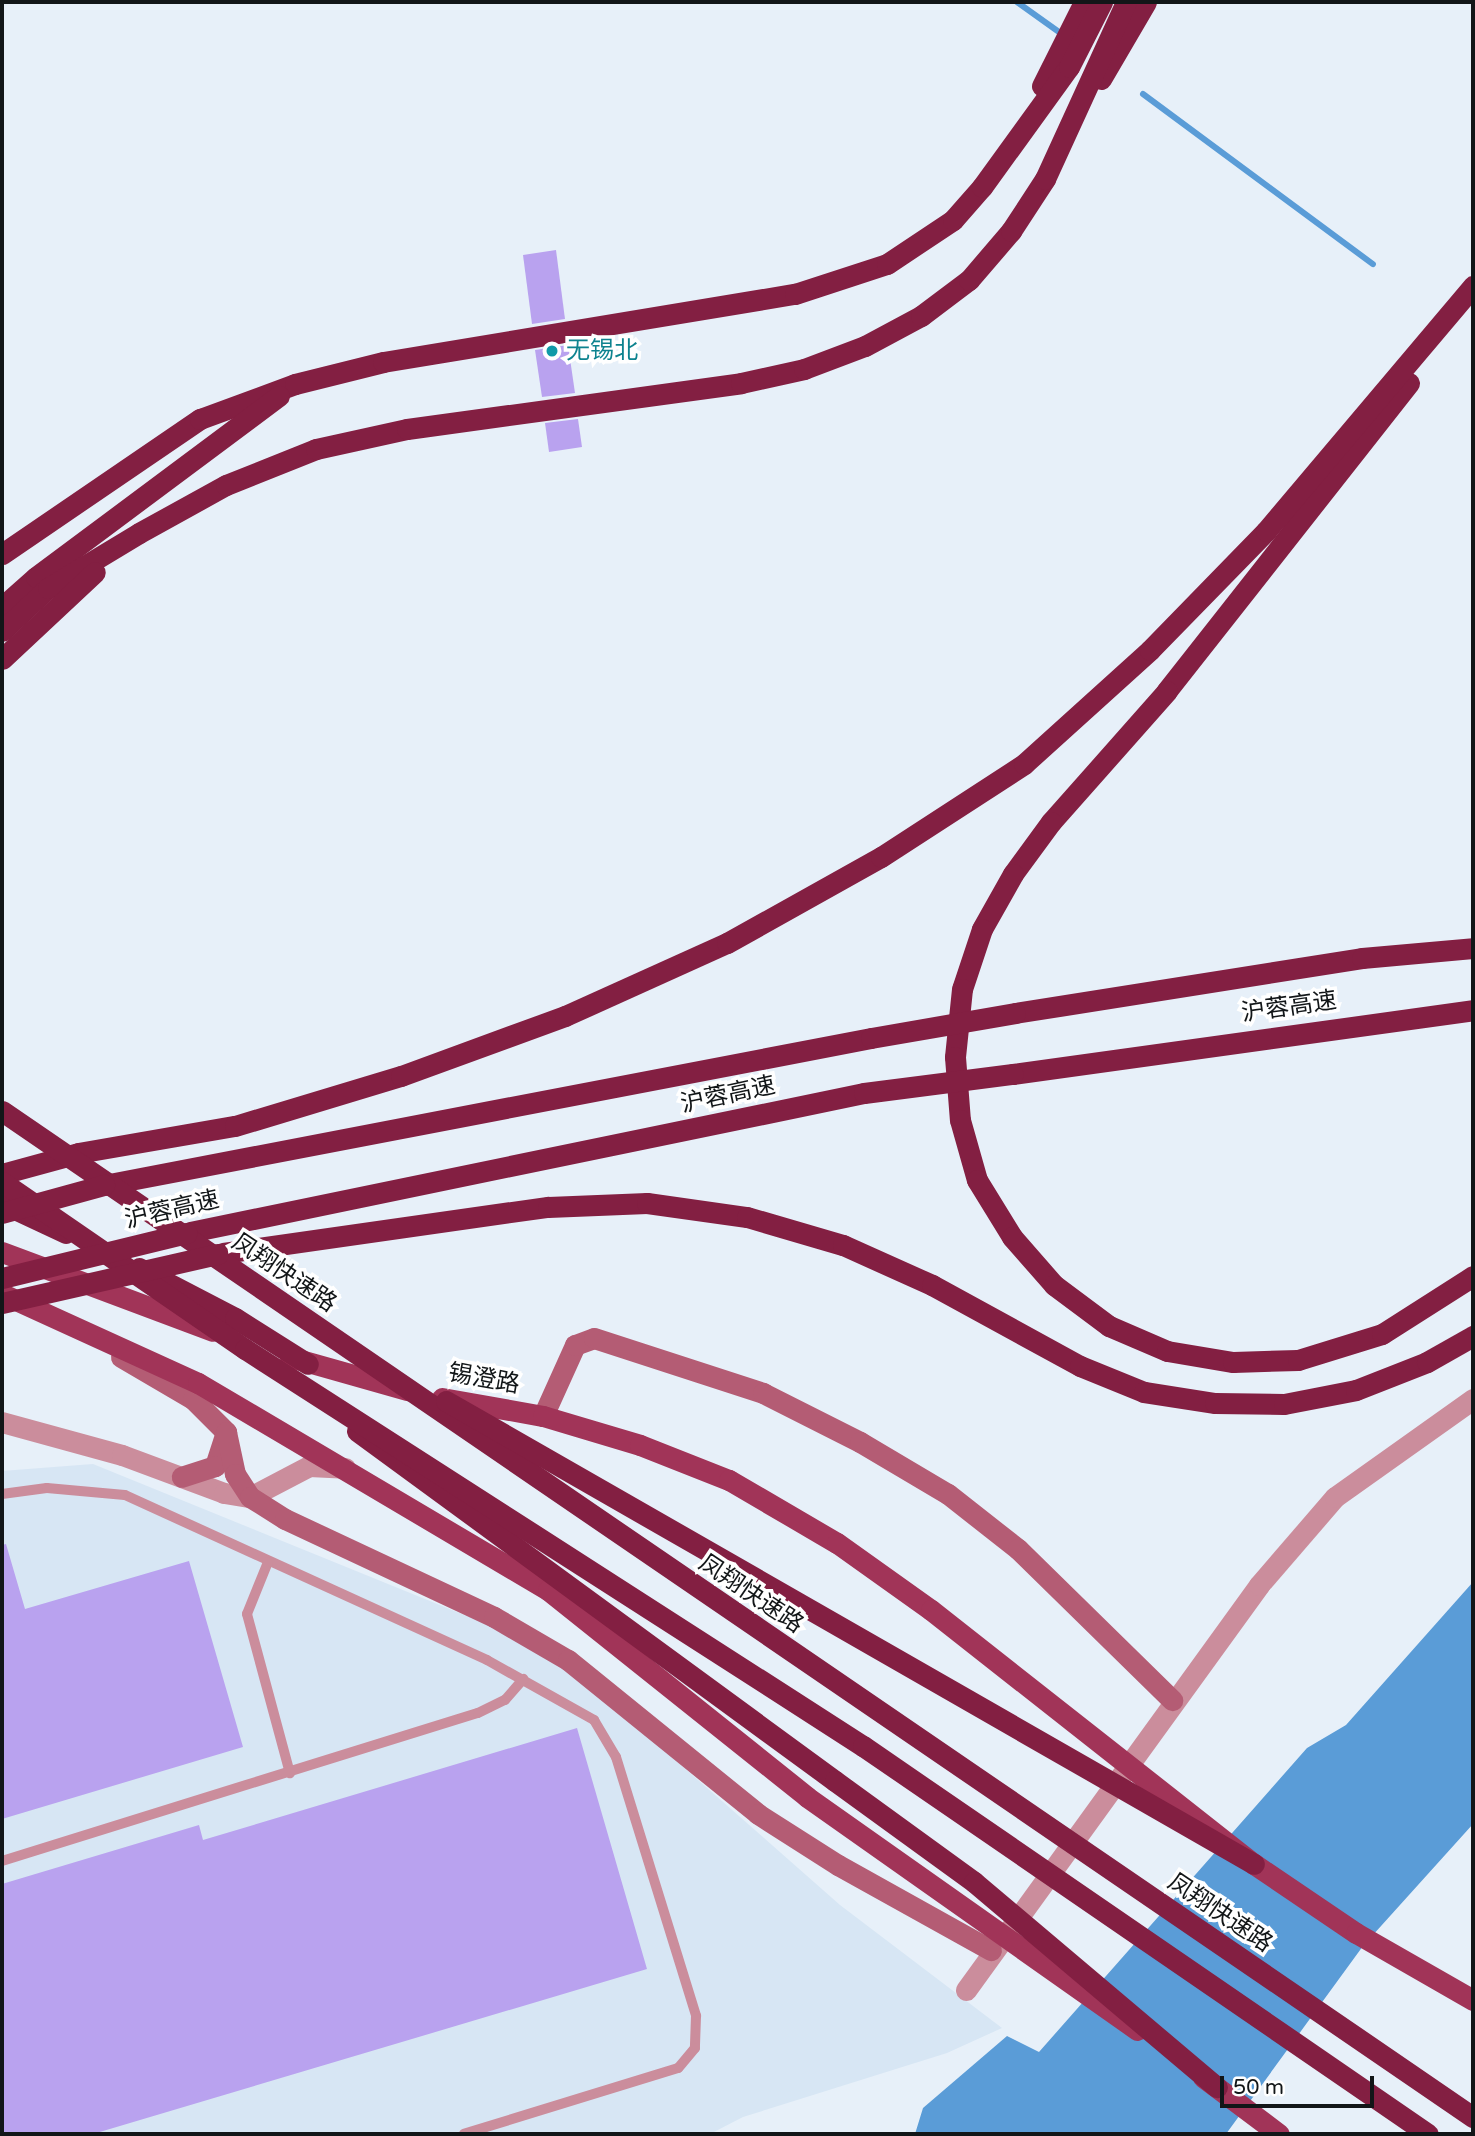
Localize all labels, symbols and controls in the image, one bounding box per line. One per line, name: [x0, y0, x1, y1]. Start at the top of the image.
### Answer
place label: 无锡北: [566, 337, 638, 365]
marker: 无锡北: [544, 343, 560, 359]
street label: 沪蓉高速: [1239, 986, 1339, 1028]
street label: 沪蓉高速: [678, 1071, 778, 1119]
street label: 沪蓉高速: [122, 1185, 222, 1235]
street label: 凤翔快速路: [226, 1228, 342, 1318]
street label: 锡澄路: [446, 1359, 522, 1399]
street label: 凤翔快速路: [693, 1549, 809, 1639]
street label: 凤翔快速路: [1162, 1868, 1278, 1958]
scale bar: [1223, 2062, 1377, 2106]
text: 50 m: [1233, 2075, 1284, 2100]

